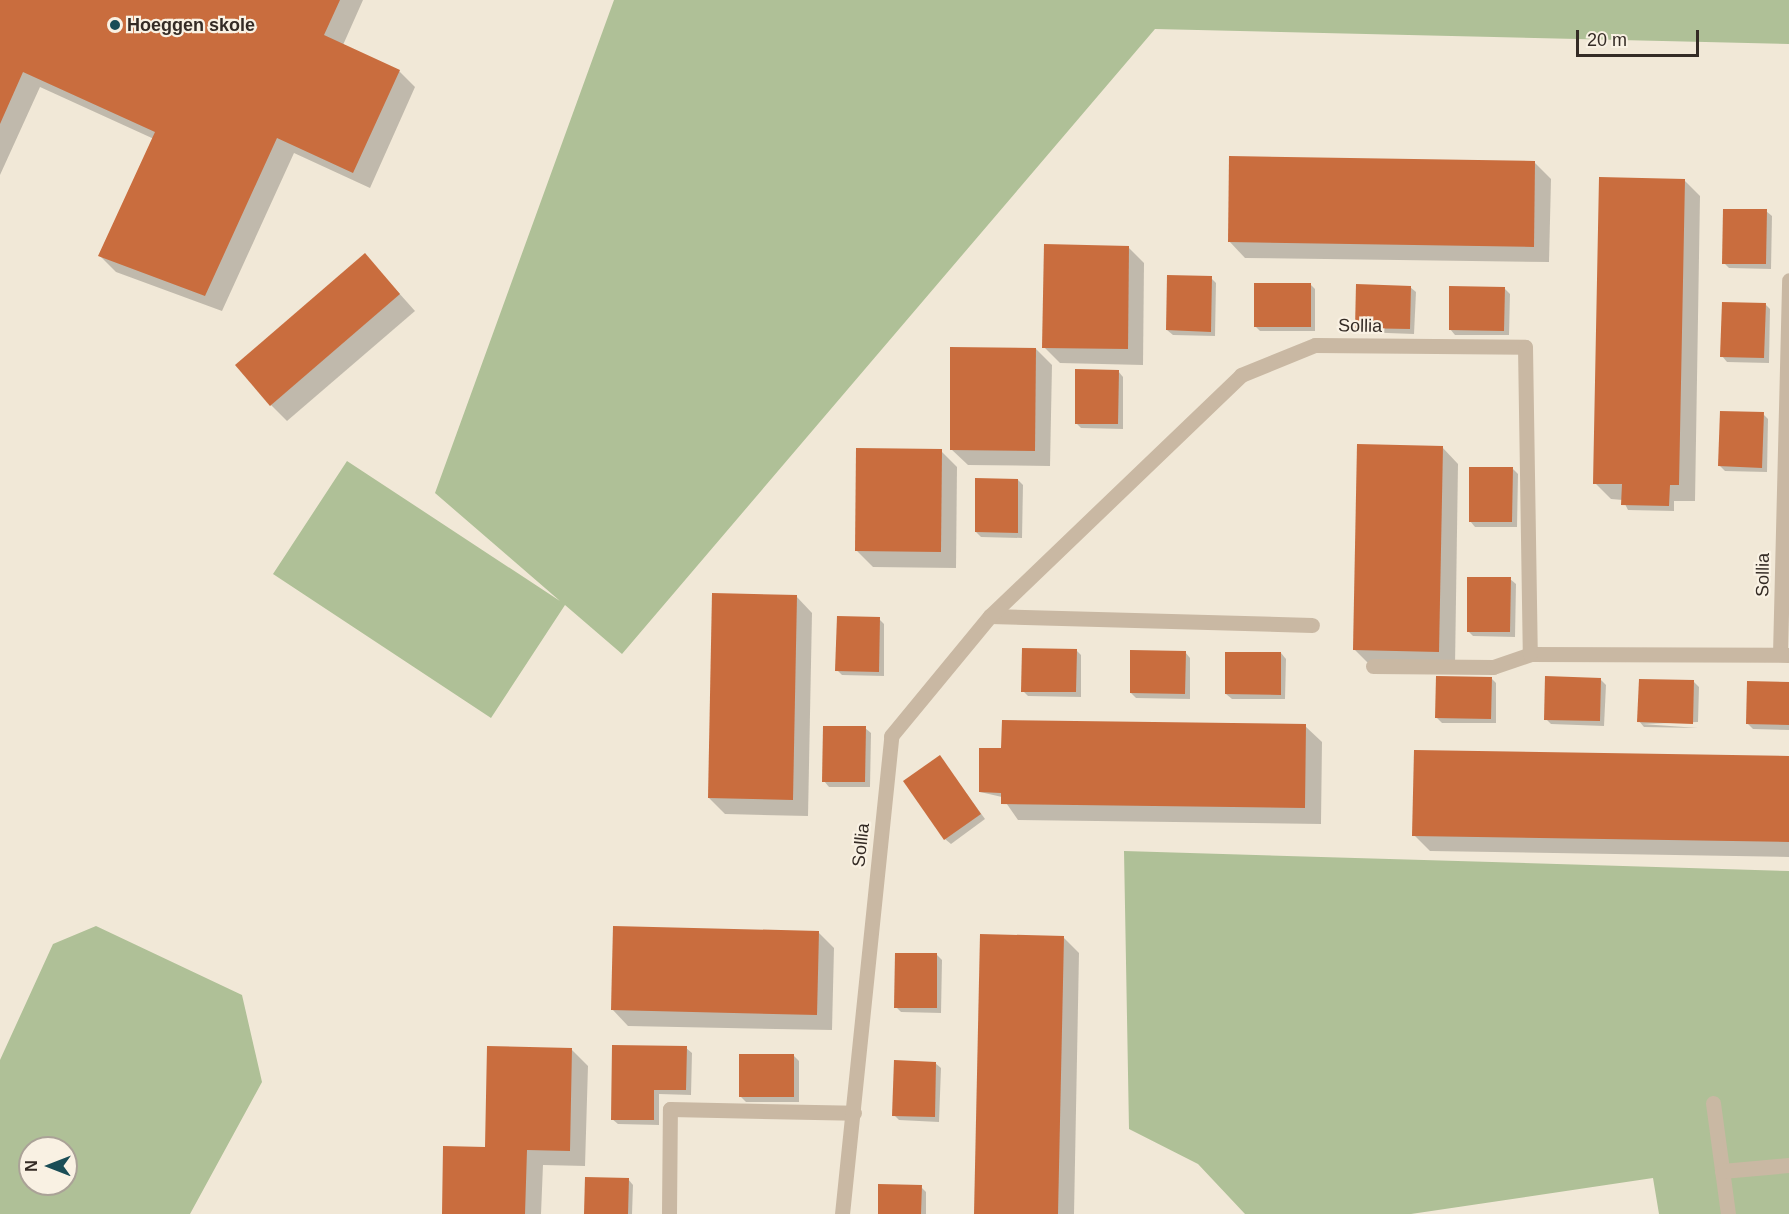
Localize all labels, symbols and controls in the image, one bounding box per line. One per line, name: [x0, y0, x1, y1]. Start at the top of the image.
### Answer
place label: Hoeggen skole: [127, 14, 255, 36]
marker: Hoeggen skole: [108, 18, 122, 32]
scale bar: [1579, 18, 1702, 56]
text: 20 m: [1587, 30, 1627, 50]
street label: Sollia: [1338, 315, 1382, 337]
street label: Sollia: [1752, 553, 1774, 597]
street label: Sollia: [848, 822, 874, 868]
north arrow: [18, 1136, 78, 1196]
text: N: [23, 1160, 40, 1172]

